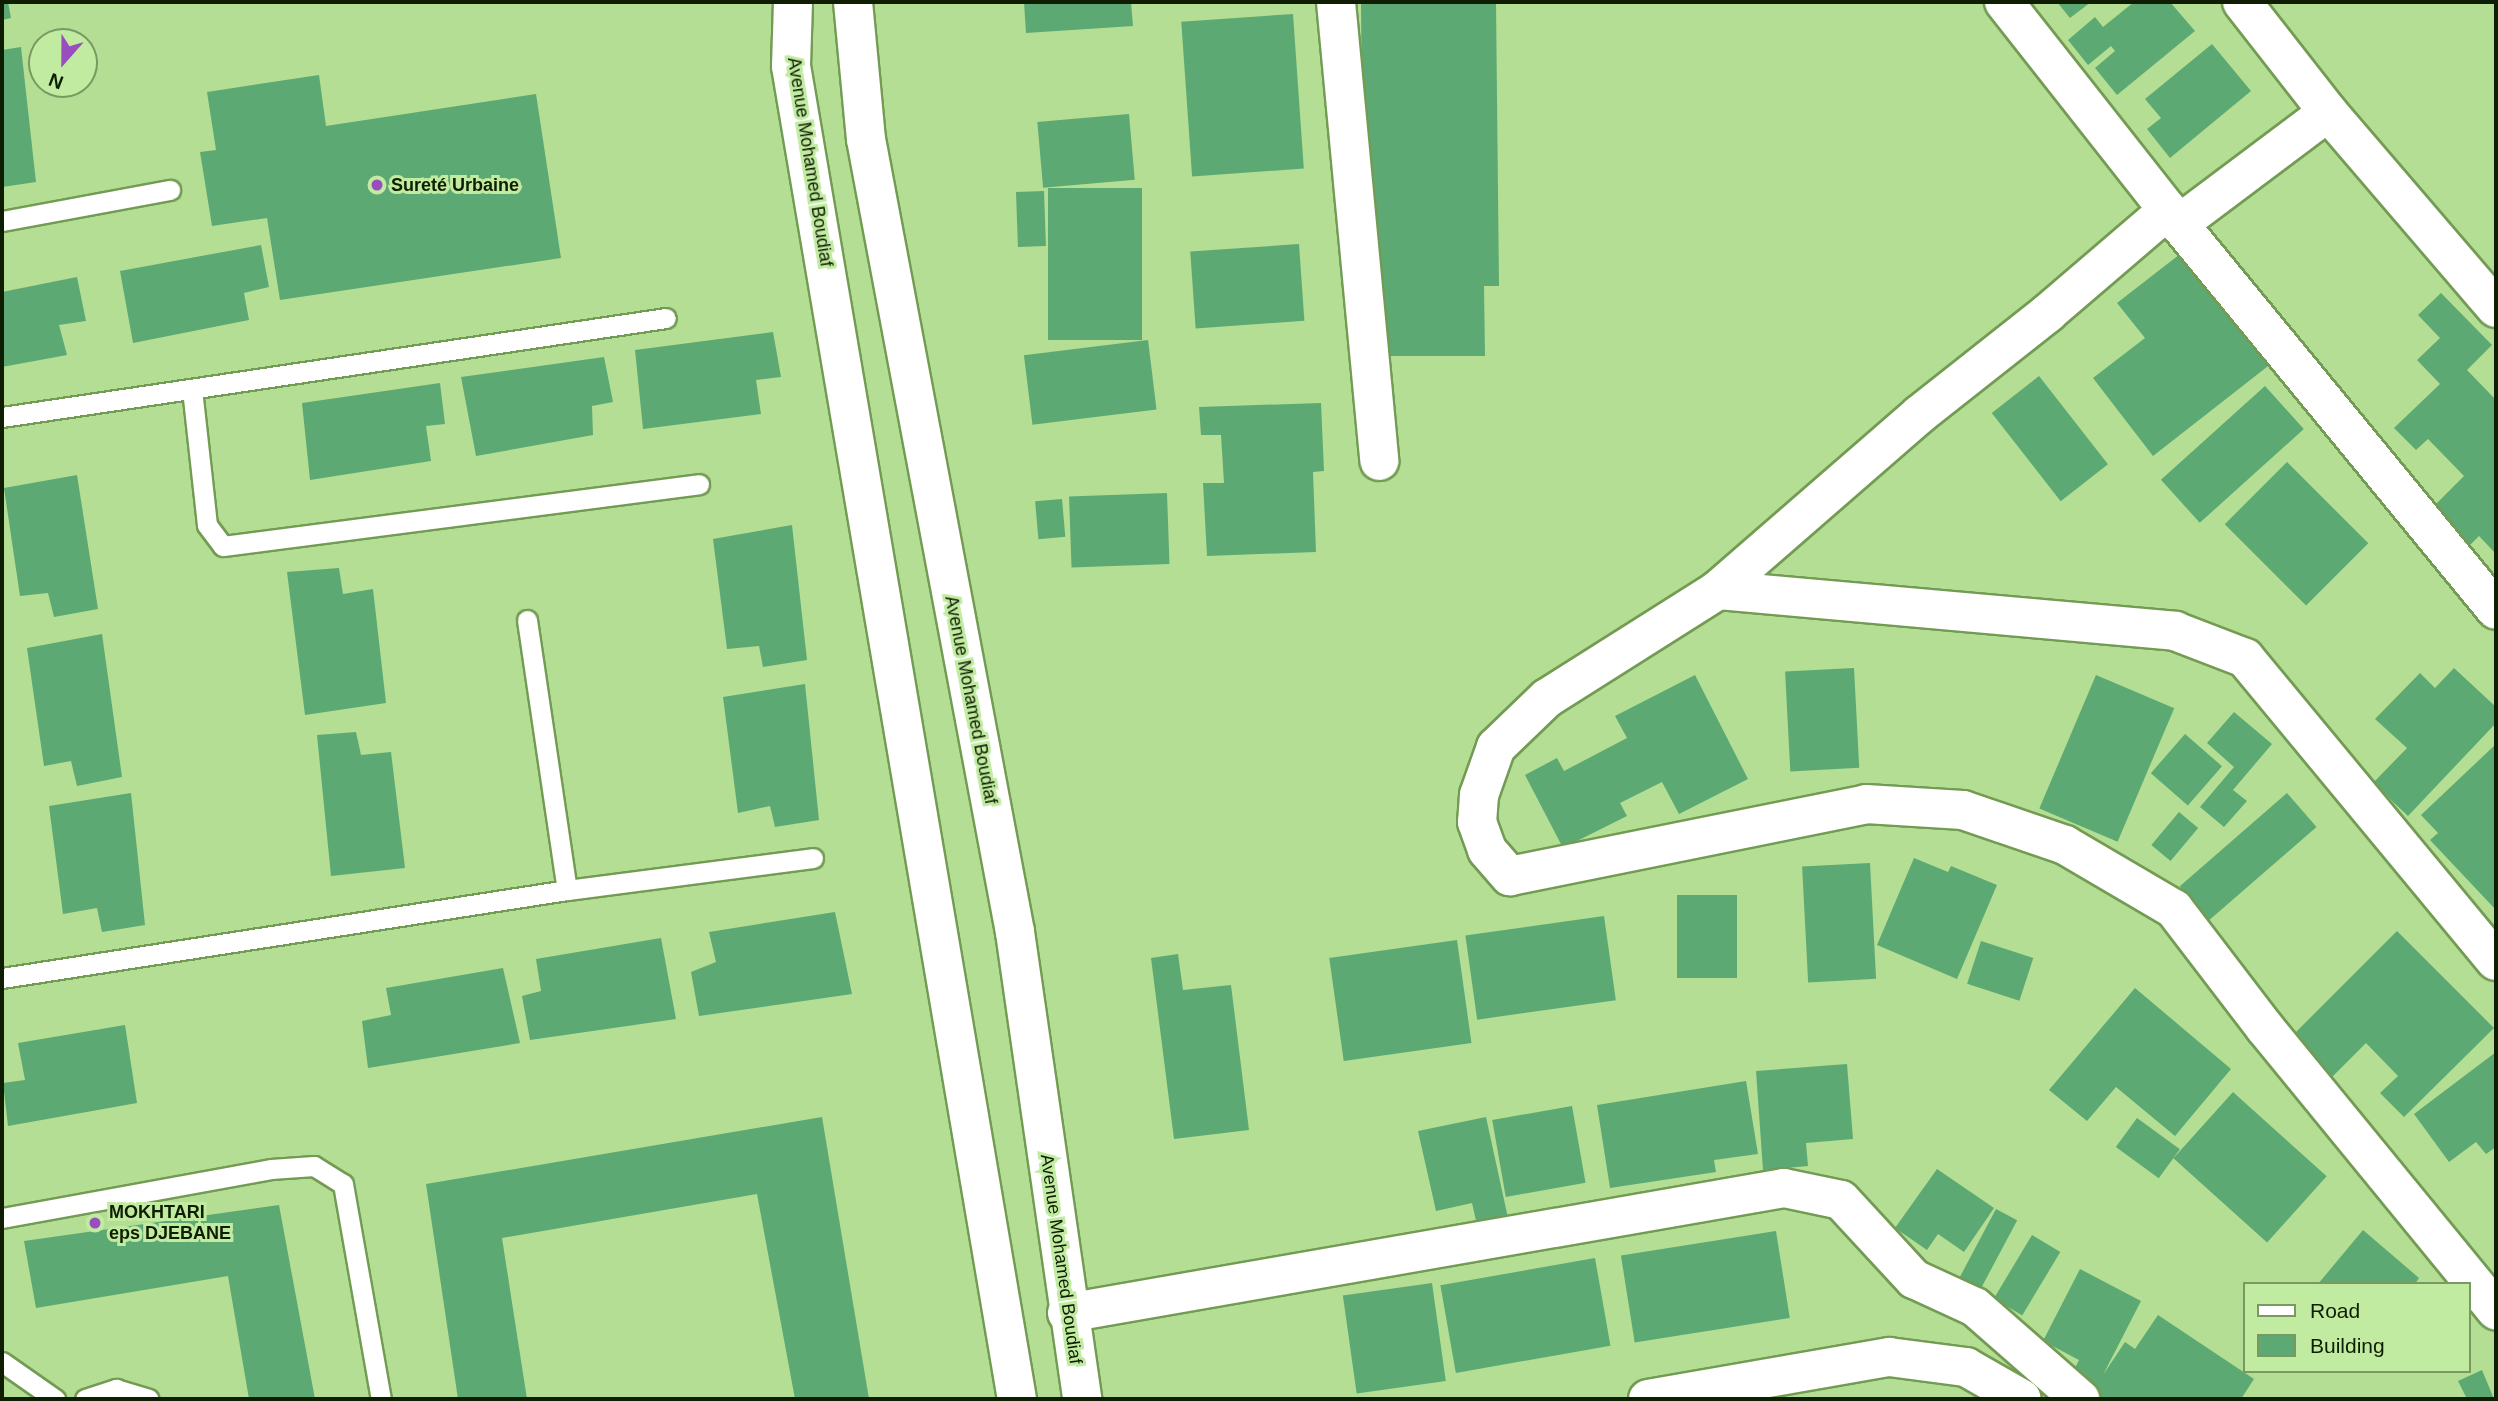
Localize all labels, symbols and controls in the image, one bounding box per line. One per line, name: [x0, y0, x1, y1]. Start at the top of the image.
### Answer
north arrow: [28, 28, 98, 98]
street label: Avenue Mohamed Boudiaf: [783, 56, 837, 268]
text: N: [46, 69, 66, 93]
place label: Sureté Urbaine: [391, 174, 519, 196]
marker: Sureté Urbaine: [369, 177, 385, 193]
street label: Avenue Mohamed Boudiaf: [940, 594, 1002, 806]
street label: Avenue Mohamed Boudiaf: [1036, 1153, 1086, 1365]
place label: MOKHTARI eps DJEBANE: [109, 1202, 231, 1244]
marker: MOKHTARI eps DJEBANE: [87, 1215, 103, 1231]
legend: [2242, 1282, 2470, 1373]
text: Road: [2310, 1299, 2360, 1322]
text: Building: [2310, 1334, 2385, 1357]

